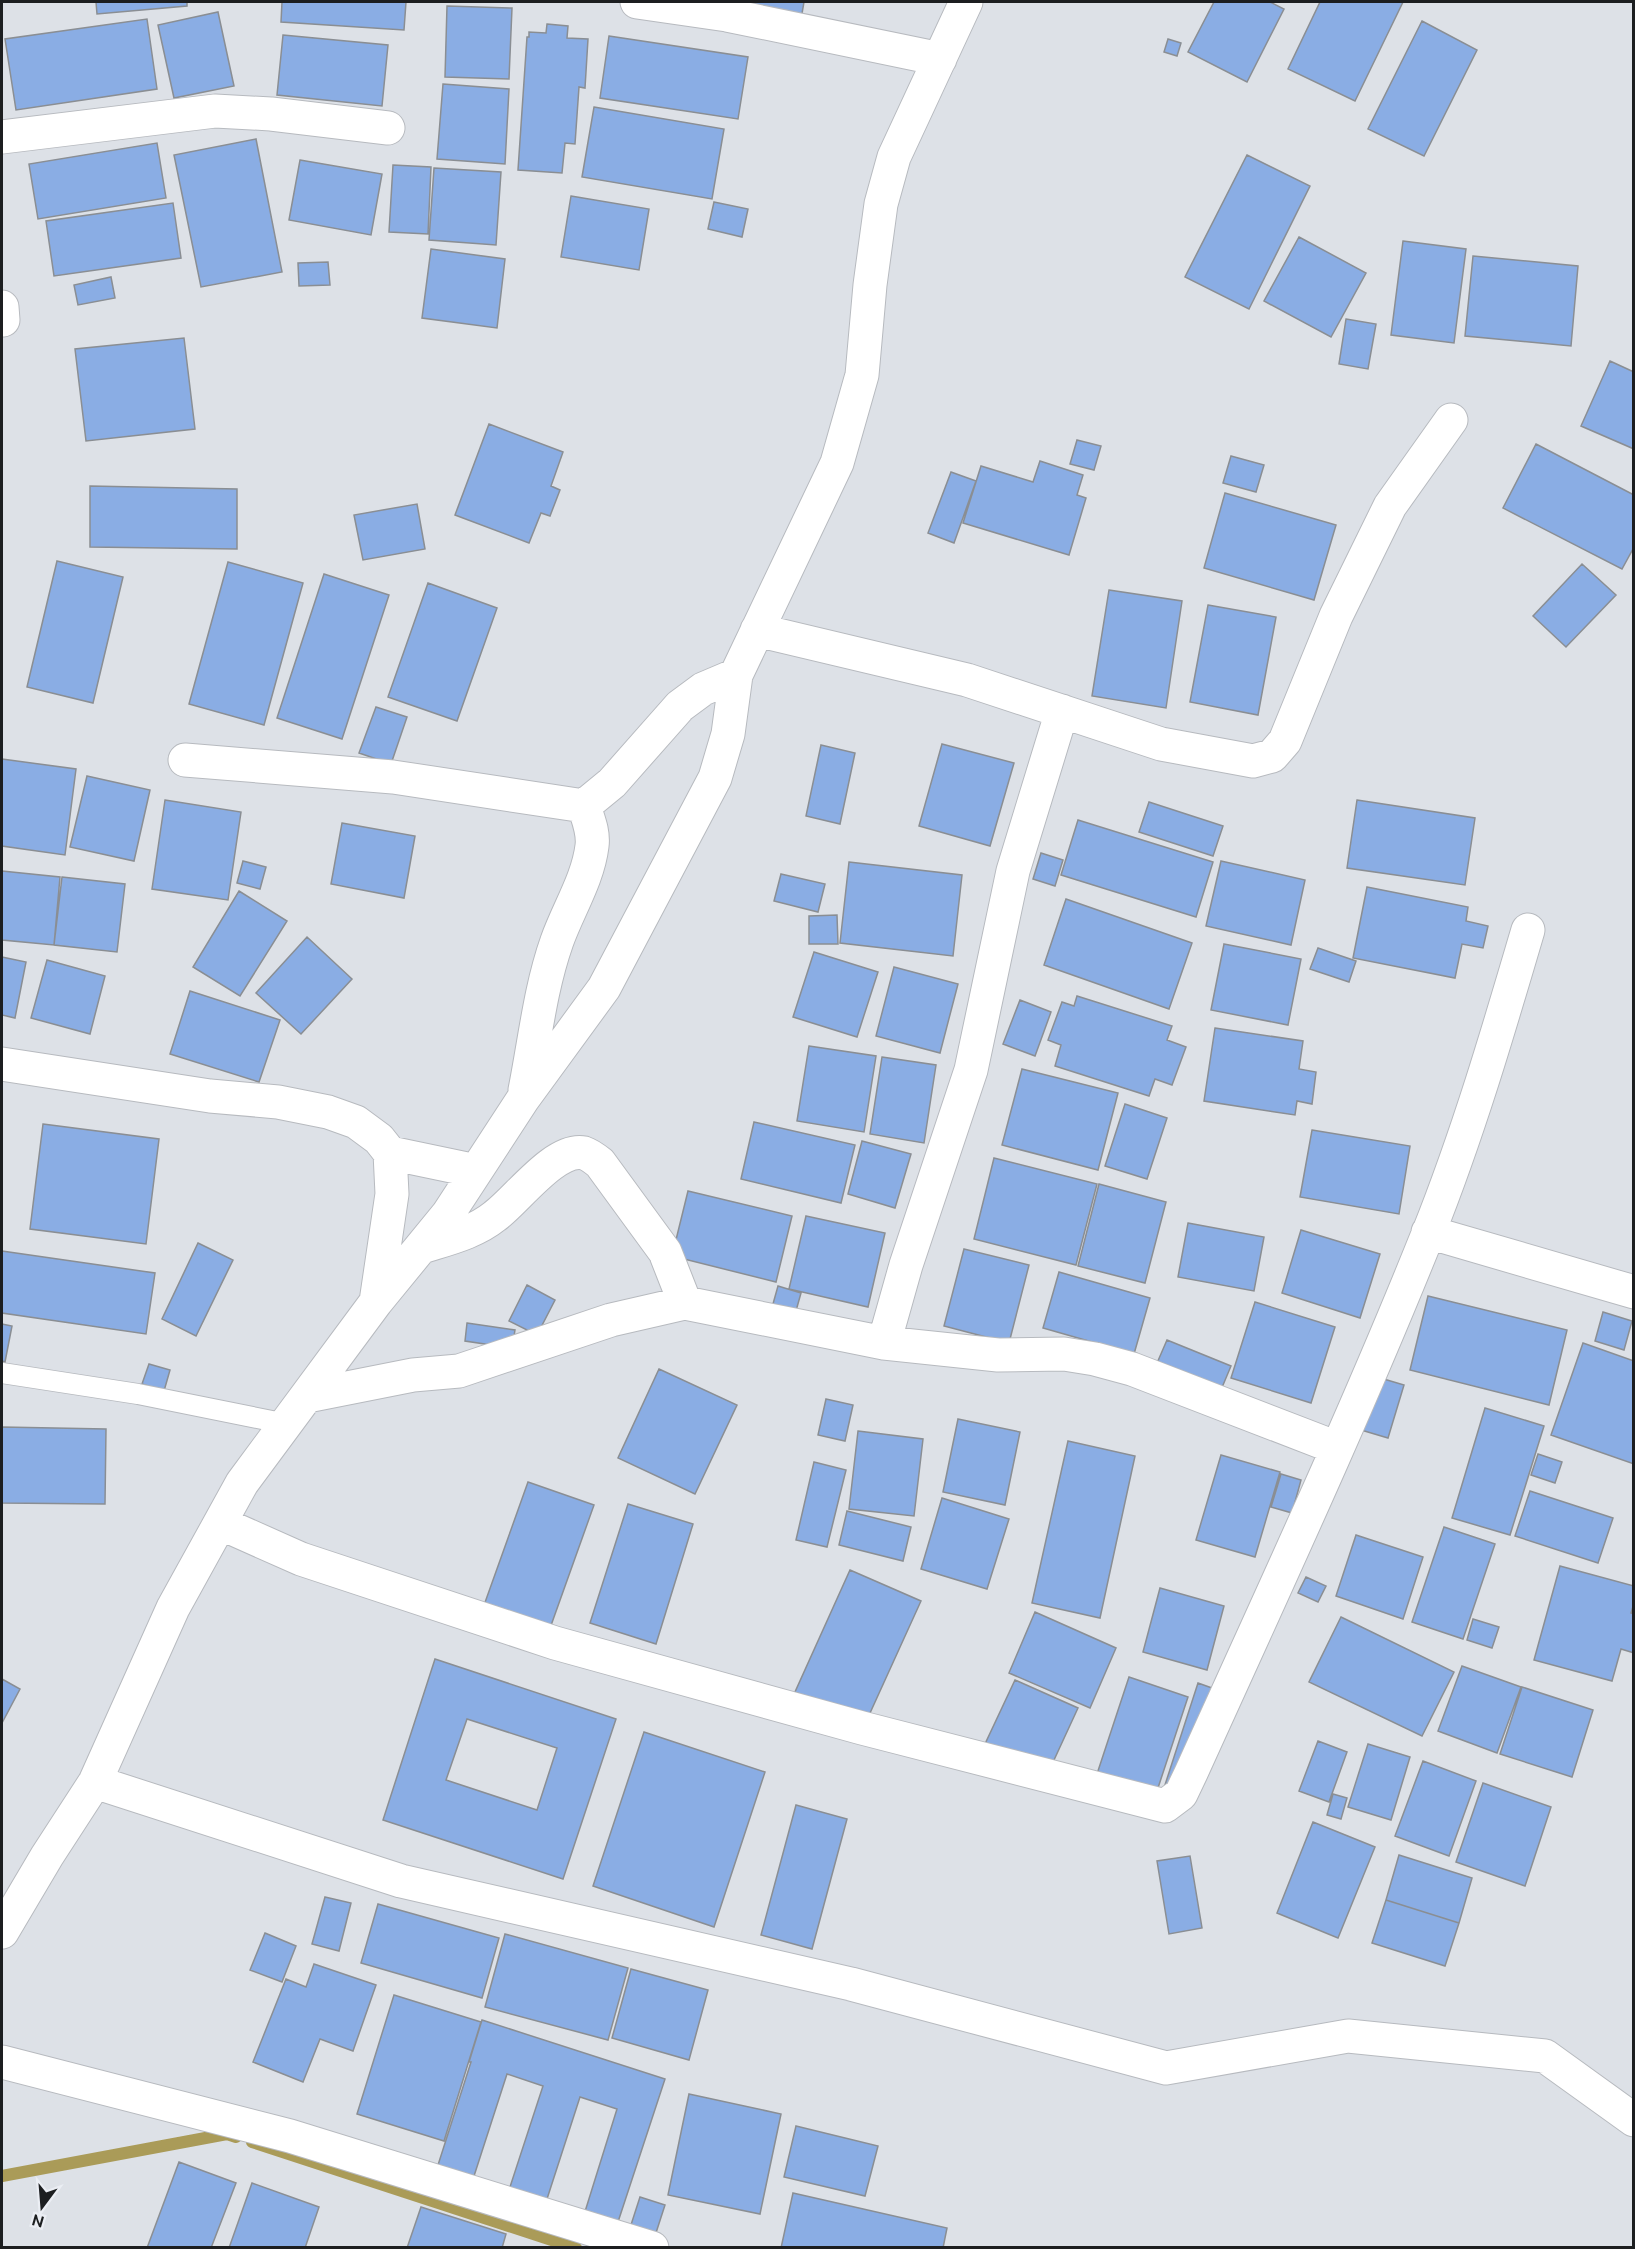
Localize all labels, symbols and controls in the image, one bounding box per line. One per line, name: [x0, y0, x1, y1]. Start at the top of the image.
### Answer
north arrow: [12, 2177, 72, 2237]
text: N: [30, 2211, 46, 2232]

